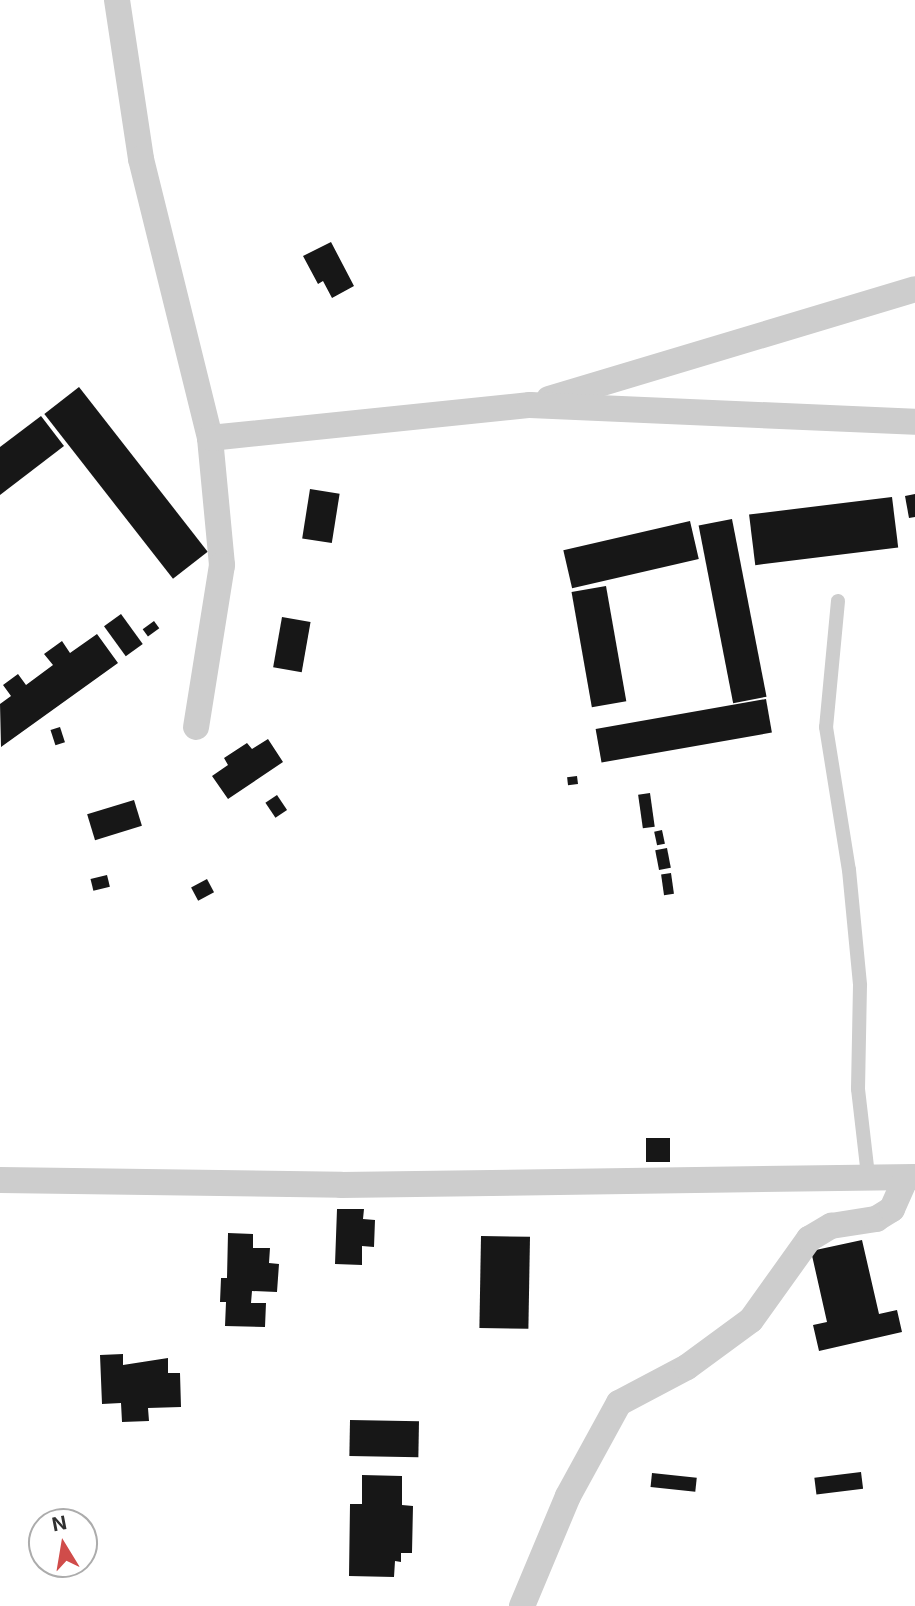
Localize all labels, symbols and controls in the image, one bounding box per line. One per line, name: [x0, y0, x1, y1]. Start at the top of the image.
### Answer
north arrow: [28, 1508, 98, 1578]
text: N: [50, 1511, 69, 1537]

